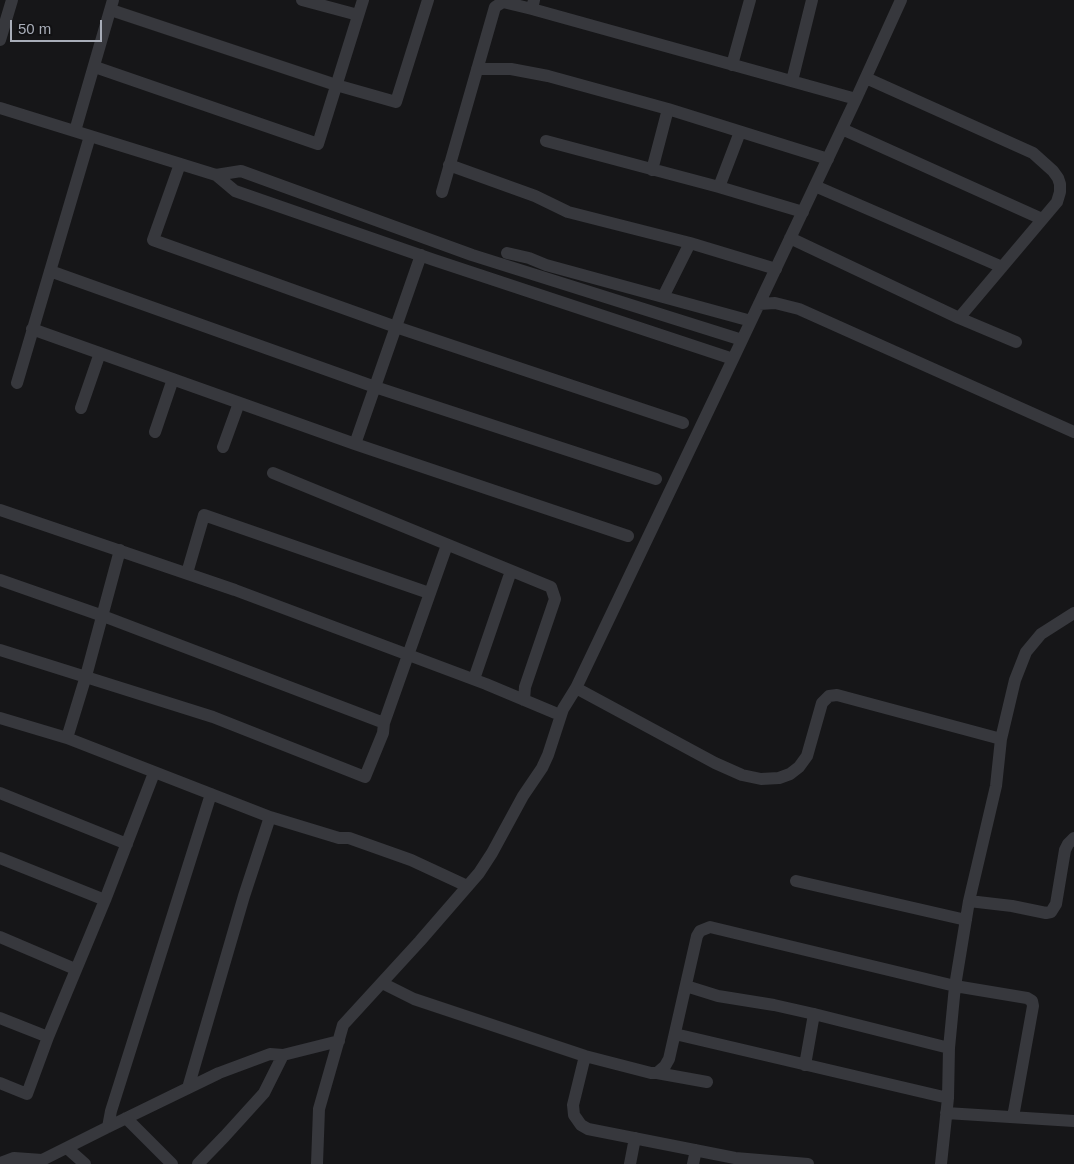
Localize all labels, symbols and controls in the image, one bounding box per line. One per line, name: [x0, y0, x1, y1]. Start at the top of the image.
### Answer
scale bar: [12, 10, 105, 42]
text: 50 m: [18, 20, 51, 37]

